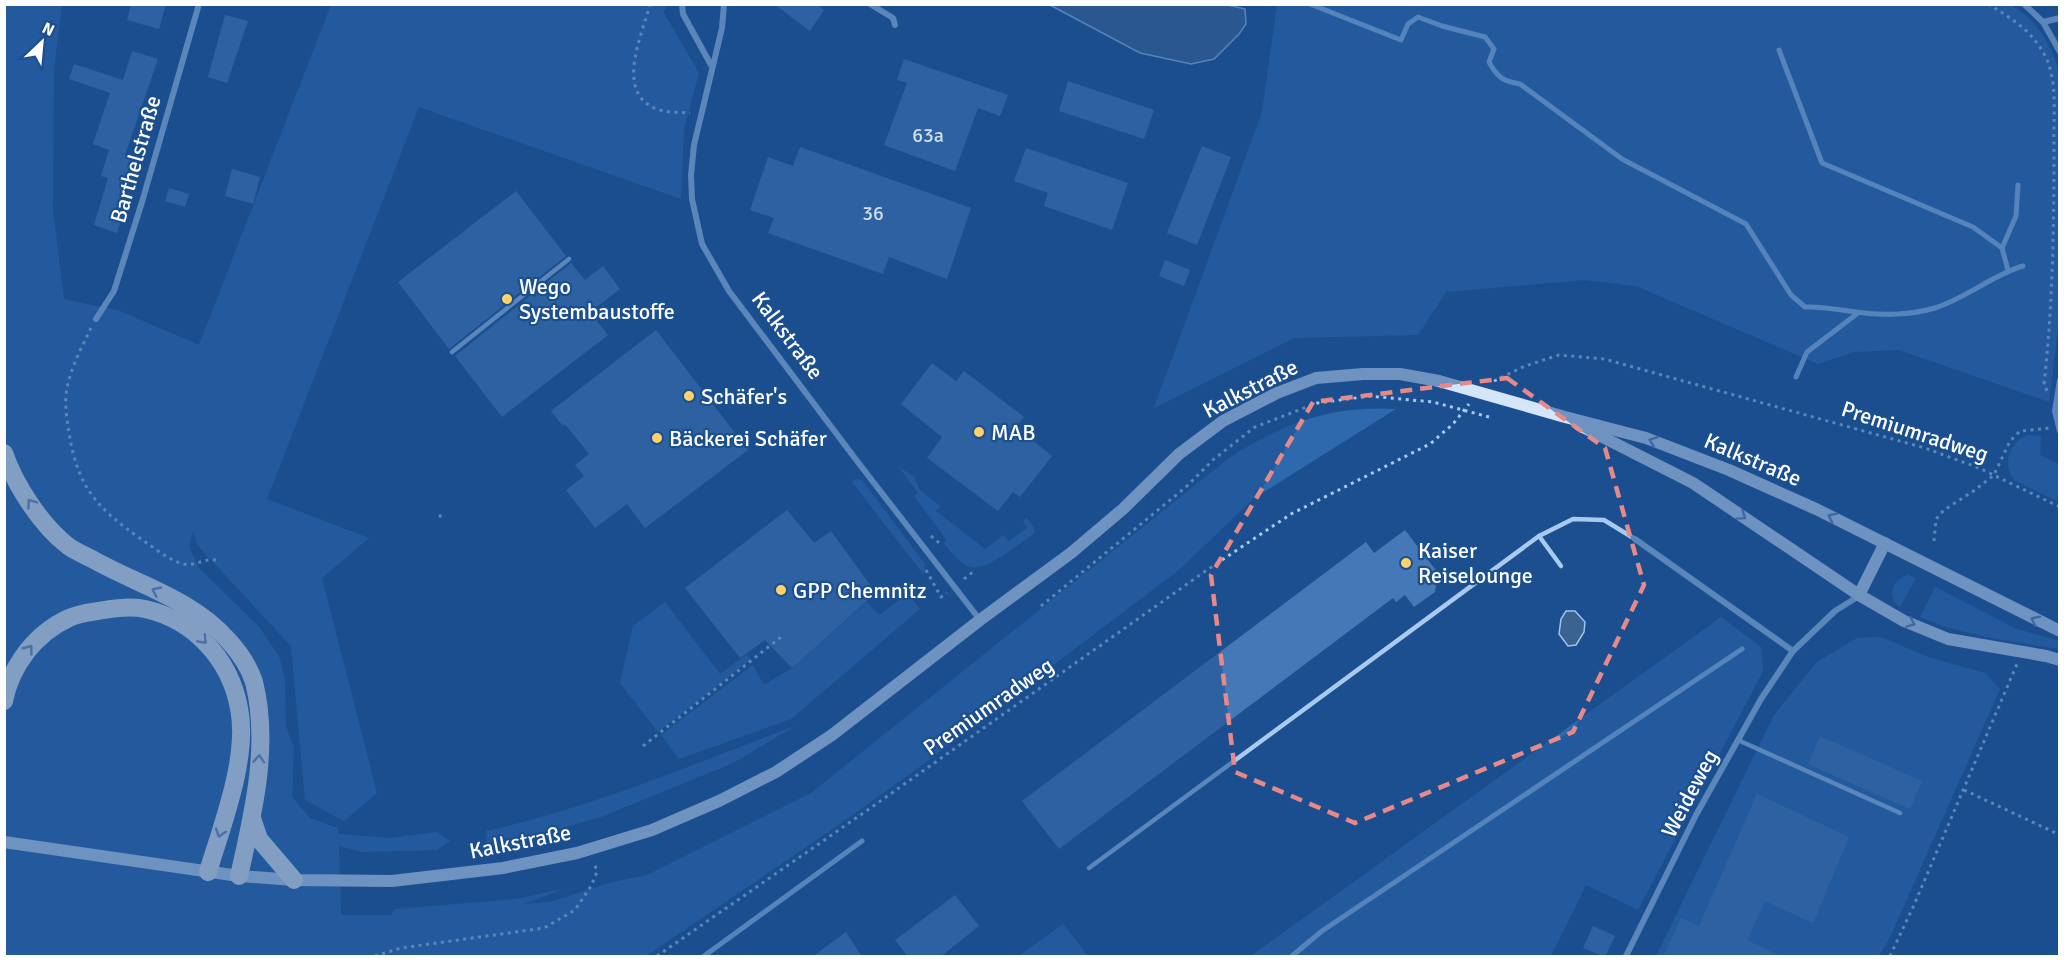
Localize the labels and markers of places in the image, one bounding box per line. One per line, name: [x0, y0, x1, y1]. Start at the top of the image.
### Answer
place label: Wego Systembaustoffe: [519, 273, 675, 325]
marker: Wego Systembaustoffe: [500, 292, 514, 306]
place label: Schäfer's: [701, 383, 787, 410]
marker: Schäfer's: [682, 389, 696, 403]
place label: MAB: [991, 419, 1036, 446]
place label: Bäckerei Schäfer: [669, 425, 827, 452]
marker: MAB: [972, 425, 986, 439]
marker: Bäckerei Schäfer: [650, 431, 664, 445]
place label: Kaiser Reiselounge: [1418, 537, 1533, 589]
marker: Kaiser Reiselounge: [1399, 556, 1413, 570]
place label: GPP Chemnitz: [793, 577, 927, 604]
marker: GPP Chemnitz: [774, 583, 788, 597]

